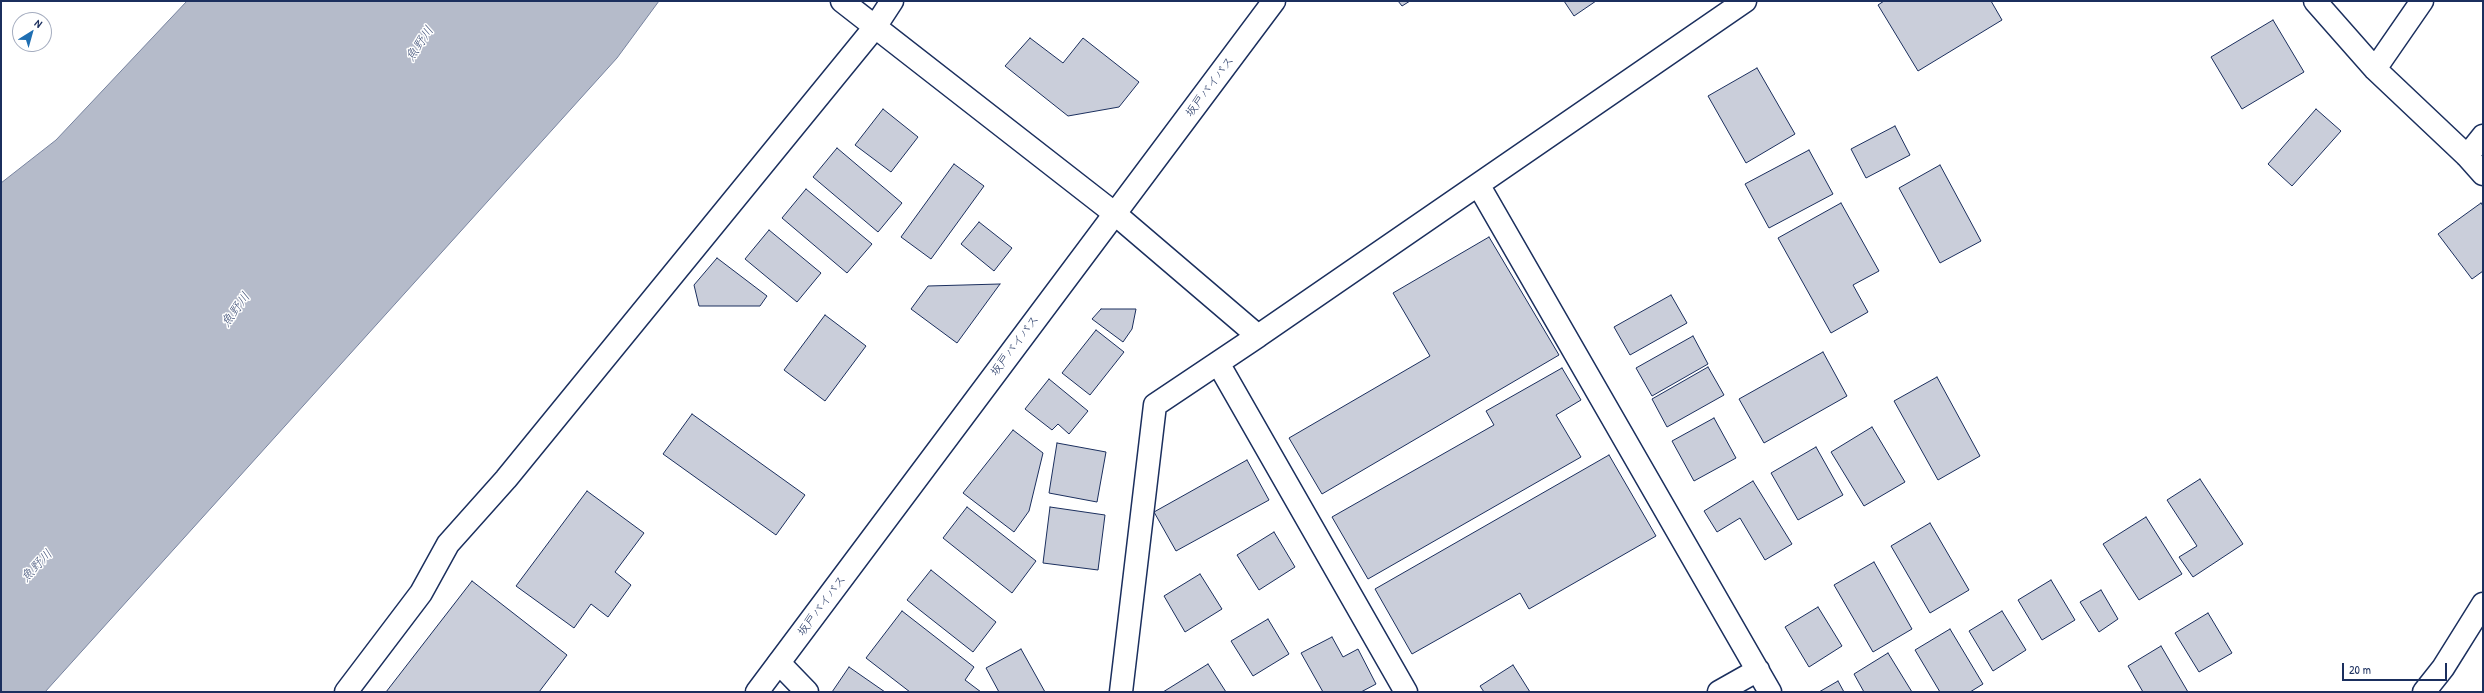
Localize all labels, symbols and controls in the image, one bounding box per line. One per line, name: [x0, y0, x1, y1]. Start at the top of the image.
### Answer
north arrow: [12, 12, 52, 52]
text: N: [32, 16, 45, 31]
water label: 魚野川: [403, 23, 437, 65]
street label: 坂戸バイパス: [1183, 54, 1237, 120]
water label: 魚野川: [218, 290, 254, 330]
street label: 坂戸バイパス: [988, 313, 1042, 379]
water label: 魚野川: [18, 547, 56, 585]
street label: 坂戸バイパス: [795, 573, 849, 639]
scale bar: [2344, 655, 2449, 681]
text: 20 m: [2349, 661, 2371, 678]

